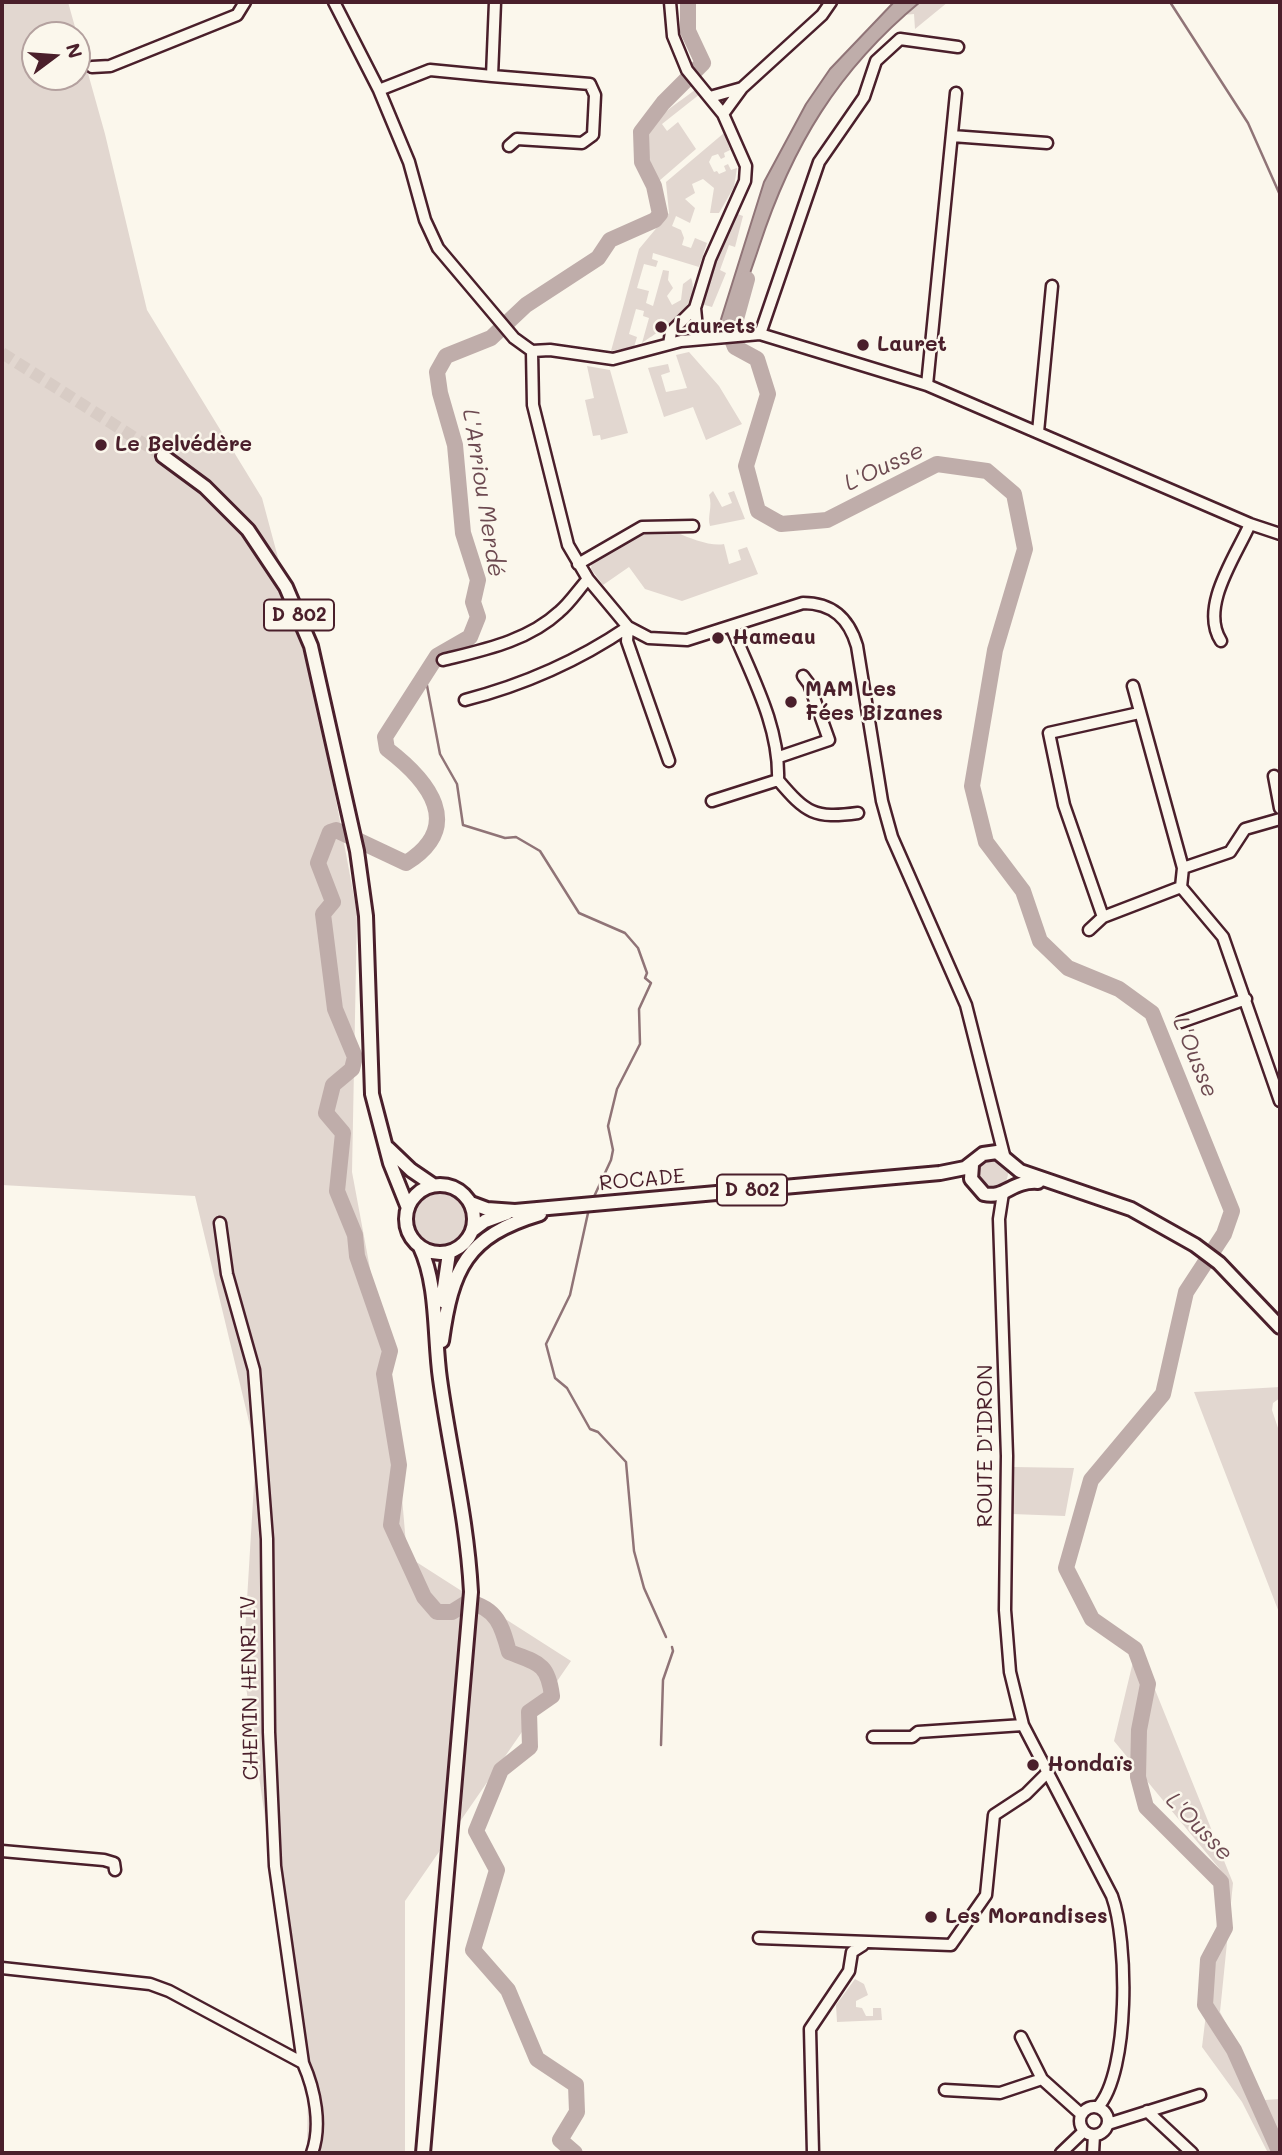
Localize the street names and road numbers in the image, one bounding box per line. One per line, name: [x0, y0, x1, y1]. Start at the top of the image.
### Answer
road number: D 802: [264, 600, 334, 630]
street label: ROCADE: [598, 1164, 686, 1196]
road number: D 802: [717, 1174, 787, 1206]
street label: ROUTE D'IDRON: [973, 1365, 999, 1527]
street label: CHEMIN HENRI IV: [236, 1595, 264, 1781]

